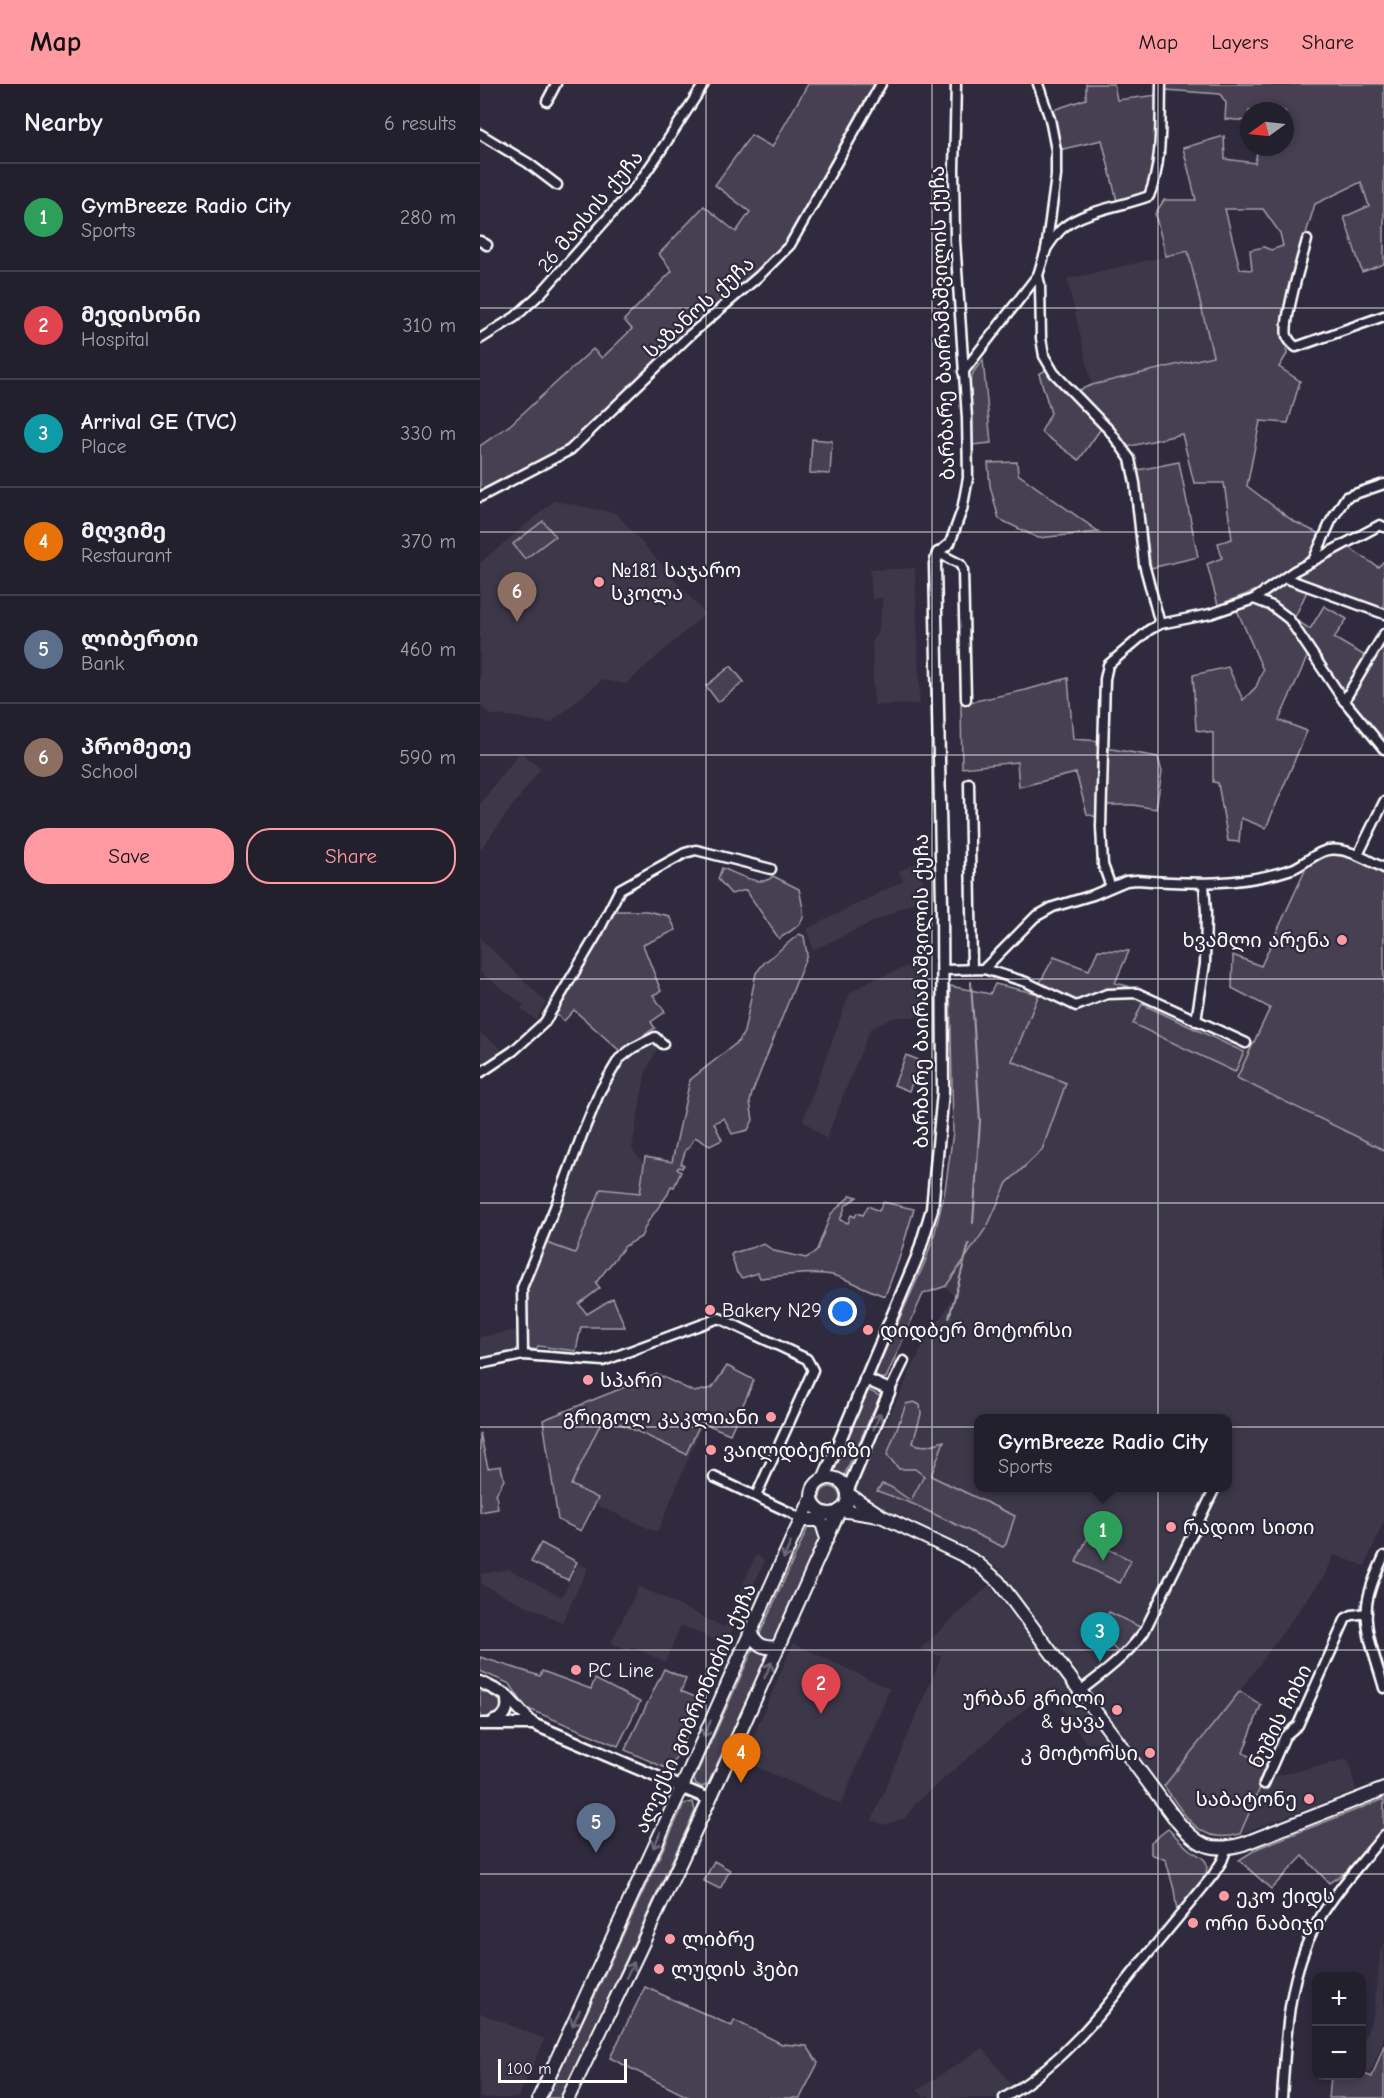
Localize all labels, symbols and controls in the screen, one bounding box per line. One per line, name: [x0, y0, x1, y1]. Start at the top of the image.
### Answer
text: Map: [30, 26, 81, 58]
text: Map: [1139, 30, 1178, 54]
text: Layers: [1211, 30, 1269, 54]
text: Share: [1302, 30, 1354, 54]
north arrow: [1240, 102, 1294, 156]
text: Nearby: [24, 108, 103, 138]
text: 6 results: [384, 112, 456, 135]
street label: 26 მაისის ქუჩა: [533, 146, 648, 277]
street label: ბარბარე ბაირამაშვილის ქუჩა: [926, 165, 960, 481]
text: GymBreeze Radio City: [81, 193, 291, 219]
text: 1: [40, 206, 47, 229]
text: 280 m: [400, 206, 456, 229]
text: Sports: [81, 219, 135, 242]
street label: საზანოს ქუჩა: [640, 252, 759, 363]
text: მედისონი: [81, 302, 201, 328]
text: 2: [39, 314, 48, 337]
text: 310 m: [403, 314, 456, 337]
text: Hospital: [81, 328, 149, 351]
text: Arrival GE (TVC): [81, 409, 237, 435]
text: 3: [39, 422, 48, 445]
text: 330 m: [400, 422, 456, 445]
text: Place: [81, 435, 127, 458]
text: მღვიმე: [81, 518, 166, 544]
text: 4: [39, 530, 48, 553]
text: 370 m: [401, 530, 456, 553]
text: Restaurant: [81, 544, 171, 567]
place label: №181 საჯარო სკოლა: [611, 559, 741, 606]
pin: 6: [498, 572, 537, 622]
marker: №181 საჯარო სკოლა: [592, 575, 606, 589]
text: ლიბერთი: [81, 626, 199, 652]
text: 5: [38, 638, 49, 661]
text: 460 m: [400, 638, 456, 661]
text: Bank: [81, 652, 124, 675]
text: პრომეთე: [81, 734, 192, 760]
text: 6: [38, 746, 49, 769]
text: 590 m: [399, 746, 456, 769]
text: School: [81, 760, 138, 783]
button: Save: [24, 828, 234, 884]
button: Share: [246, 828, 456, 884]
street label: ბარბარე ბაირამაშვილის ქუჩა: [910, 834, 934, 1148]
place label: ხვამლი არენა: [1182, 929, 1330, 953]
marker: ხვამლი არენა: [1335, 933, 1349, 947]
your location: [828, 1297, 857, 1326]
place label: Bakery N29: [722, 1299, 822, 1322]
marker: Bakery N29: [703, 1303, 717, 1317]
place label: დიდბერ მოტორსი: [880, 1319, 1072, 1343]
marker: დიდბერ მოტორსი: [861, 1323, 875, 1337]
place label: სპარი: [600, 1369, 662, 1392]
marker: სპარი: [581, 1373, 595, 1387]
place label: გრიგოლ კაკლიანი: [563, 1406, 759, 1430]
marker: გრიგოლ კაკლიანი: [764, 1410, 778, 1424]
one-way arrow: [872, 1413, 883, 1431]
popup: [974, 1414, 1232, 1492]
text: GymBreeze Radio City: [998, 1429, 1208, 1455]
place label: ვაილდბერიზი: [723, 1439, 871, 1463]
marker: ვაილდბერიზი: [704, 1443, 718, 1457]
text: Sports: [998, 1455, 1052, 1478]
pin: 1: [1084, 1512, 1122, 1561]
place label: რადიო სითი: [1183, 1516, 1315, 1540]
marker: რადიო სითი: [1164, 1520, 1178, 1534]
one-way arrow: [780, 1542, 791, 1560]
street label: ალექსი გობრონიძის ქუჩა: [630, 1580, 762, 1837]
pin: 3: [1080, 1612, 1120, 1662]
place label: PC Line: [588, 1659, 654, 1682]
one-way arrow: [762, 1661, 774, 1679]
street label: ნუშის ჩიხი: [1244, 1661, 1316, 1772]
marker: PC Line: [569, 1663, 583, 1677]
pin: 2: [802, 1664, 840, 1714]
place label: ურბან გრილი & ყავა: [963, 1687, 1105, 1733]
marker: ურბან გრილი & ყავა: [1110, 1703, 1124, 1717]
one-way arrow: [701, 1719, 712, 1737]
pin: 4: [722, 1734, 760, 1783]
place label: კ მოტორსი: [1021, 1742, 1138, 1765]
marker: კ მოტორსი: [1143, 1746, 1157, 1760]
place label: საბატონე: [1196, 1788, 1297, 1811]
marker: საბატონე: [1302, 1792, 1316, 1806]
pin: 5: [576, 1804, 616, 1853]
one-way arrow: [651, 1831, 662, 1849]
place label: ეკო ქიდს: [1236, 1885, 1335, 1909]
marker: ეკო ქიდს: [1217, 1889, 1231, 1903]
place label: ორი ნაბიჯი: [1205, 1912, 1325, 1935]
marker: ორი ნაბიჯი: [1186, 1916, 1200, 1930]
place label: ლიბრე: [682, 1928, 755, 1952]
marker: ლიბრე: [663, 1932, 677, 1946]
place label: ლუდის ჰები: [671, 1958, 799, 1982]
one-way arrow: [624, 1961, 636, 1979]
marker: ლუდის ჰები: [652, 1962, 666, 1976]
map controls: [1312, 1972, 1366, 2080]
button: +: [1312, 1972, 1366, 2026]
one-way arrow: [569, 2008, 581, 2026]
button: −: [1312, 2026, 1366, 2080]
scale bar: [498, 2056, 627, 2084]
text: 100 m: [507, 2060, 551, 2078]

